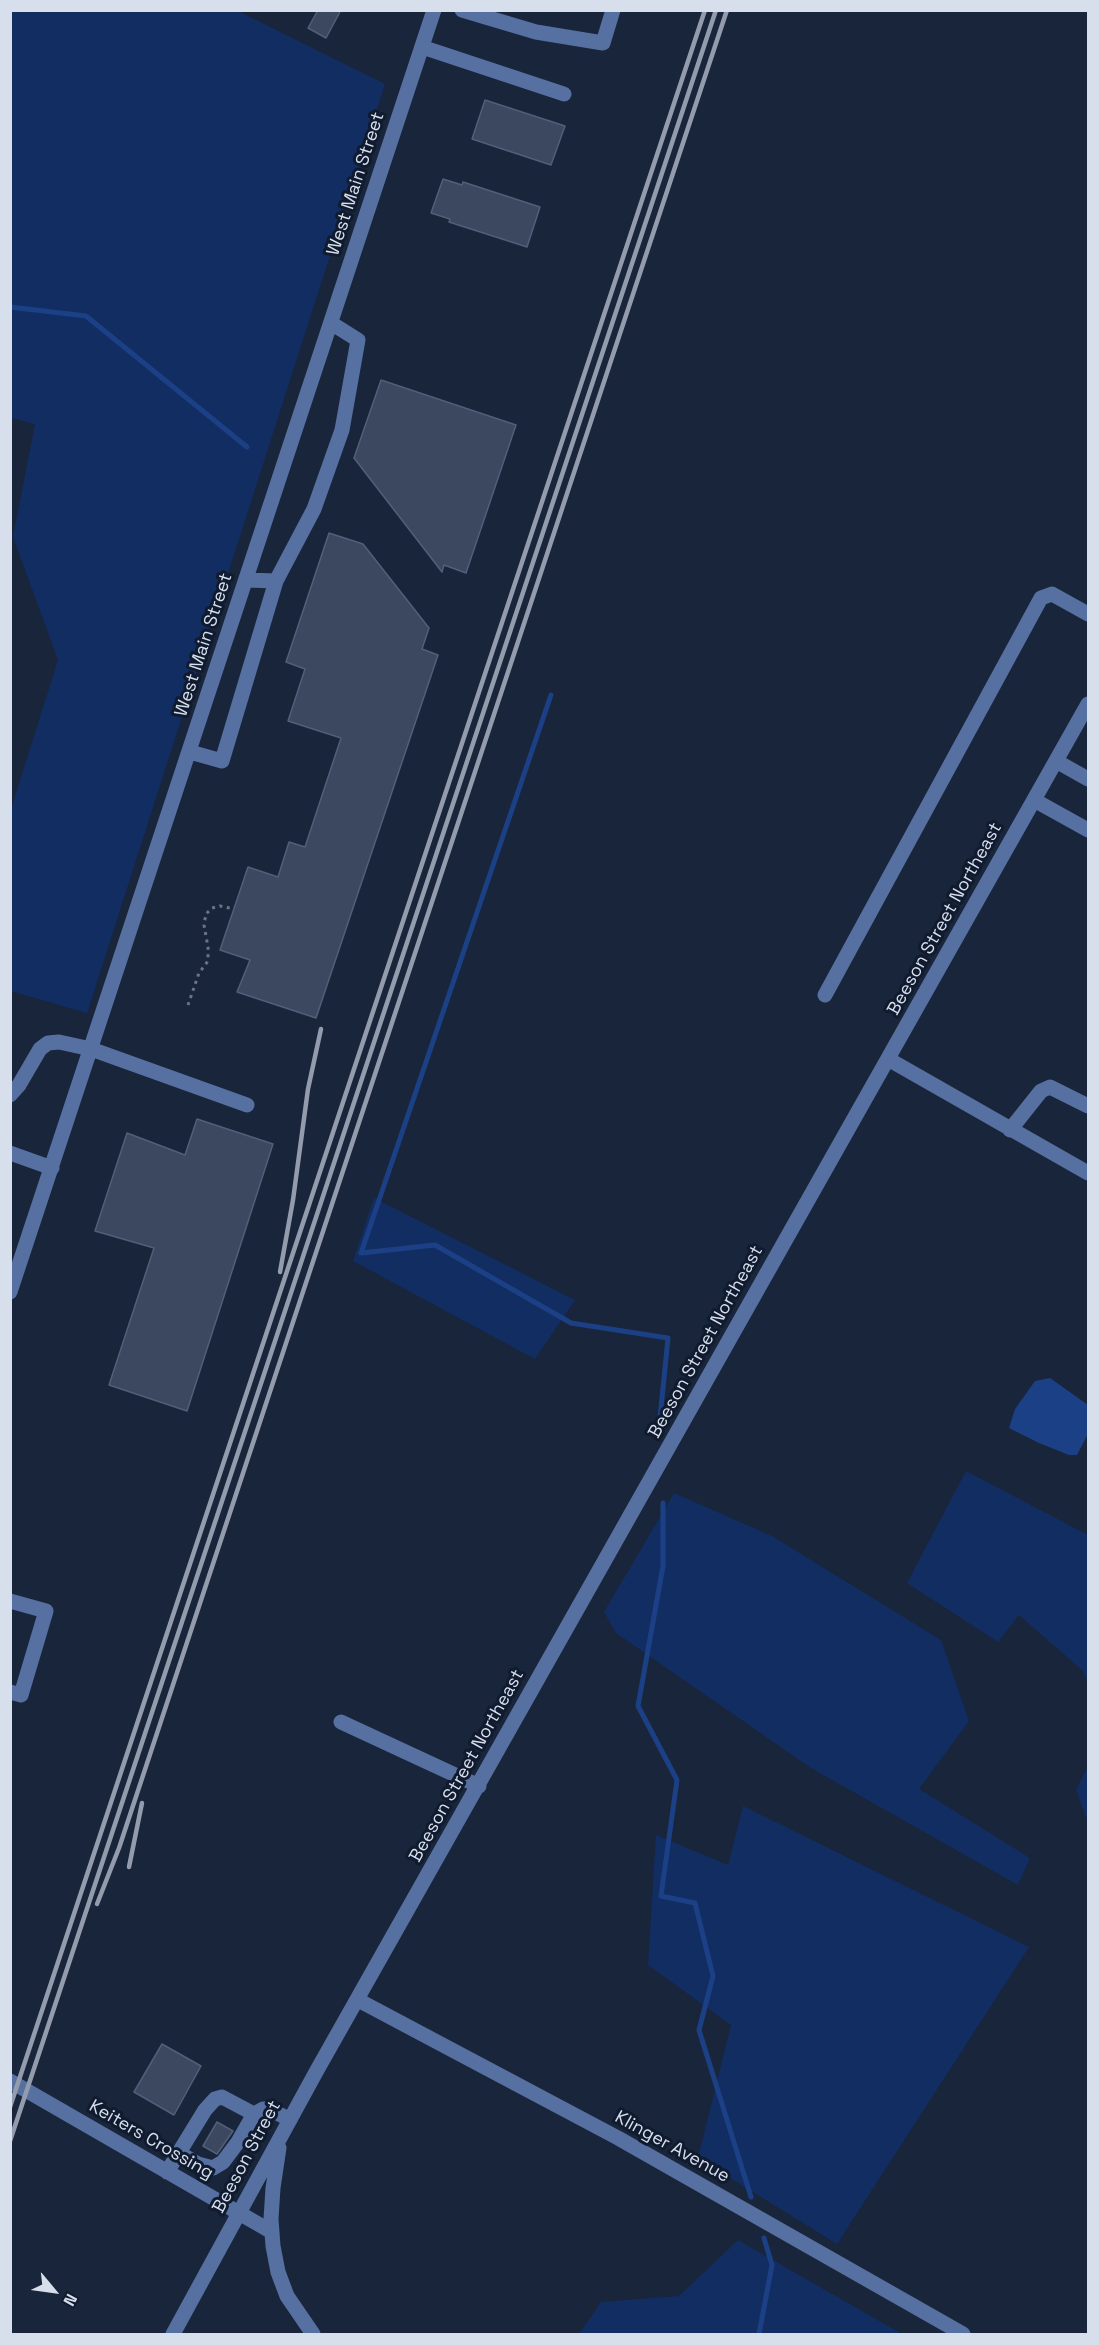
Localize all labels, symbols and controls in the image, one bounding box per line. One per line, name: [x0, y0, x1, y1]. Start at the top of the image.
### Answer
street label: West Main Street: [323, 110, 389, 258]
street label: West Main Street: [171, 571, 237, 719]
street label: Beeson Street Northeast: [883, 819, 1007, 1019]
street label: Beeson Street Northeast: [644, 1242, 768, 1442]
street label: Beeson Street Northeast: [405, 1666, 529, 1866]
street label: Keiters Crossing: [85, 2096, 217, 2184]
street label: Beeson Street: [208, 2097, 286, 2217]
street label: Klinger Avenue: [611, 2107, 733, 2187]
north arrow: [24, 2261, 84, 2321]
text: N: [58, 2290, 82, 2310]

